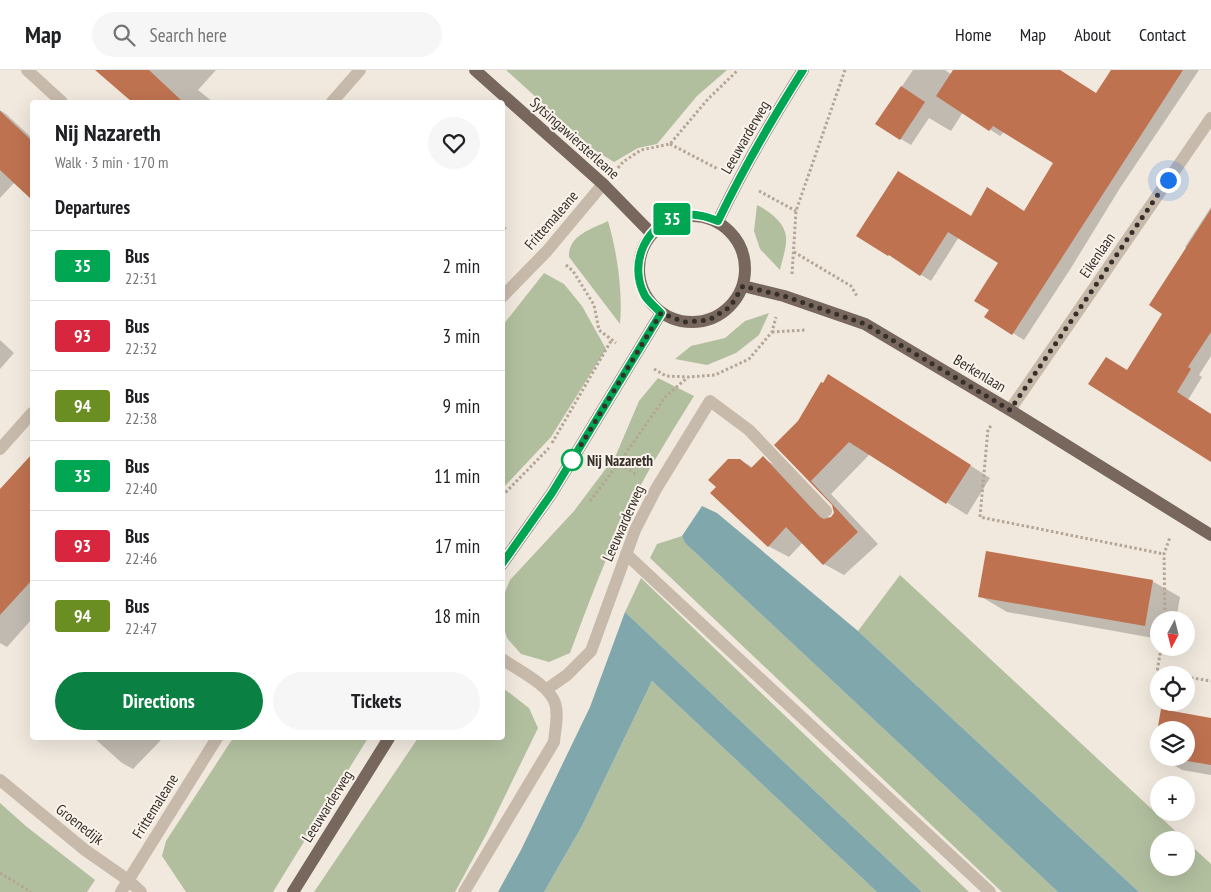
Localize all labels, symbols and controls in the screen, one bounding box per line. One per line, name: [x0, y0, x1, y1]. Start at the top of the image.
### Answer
search box: [92, 12, 442, 57]
text: Map: [25, 19, 62, 50]
icon: search: [110, 21, 138, 49]
text: Search here: [150, 23, 227, 47]
text: Home: [955, 23, 992, 46]
text: Map: [1020, 23, 1046, 46]
text: About: [1074, 23, 1111, 46]
text: Contact: [1139, 23, 1186, 46]
street label: Sytsingawiersterleane: [526, 93, 624, 183]
street label: Leeuwarderweg: [716, 97, 774, 177]
text: Nij Nazareth: [55, 117, 161, 148]
button: heart: [428, 117, 480, 169]
text: Walk · 3 min · 170 m: [55, 152, 168, 172]
your location: [1156, 168, 1181, 193]
street label: Frittemaleane: [520, 187, 582, 253]
text: Departures: [55, 195, 130, 219]
line badge: 35: [650, 203, 694, 235]
text: 35: [663, 207, 681, 230]
street label: Eikenlaan: [1075, 229, 1119, 281]
text: Bus: [125, 244, 149, 268]
text: 35: [74, 254, 91, 277]
text: 2 min: [443, 254, 480, 278]
text: 22:31: [125, 268, 157, 288]
text: Bus: [125, 314, 149, 338]
text: 93: [74, 324, 91, 347]
text: 3 min: [443, 324, 480, 348]
text: 22:32: [125, 338, 157, 358]
street label: Berkenlaan: [950, 350, 1010, 396]
text: Bus: [125, 384, 149, 408]
text: 94: [74, 394, 91, 417]
text: 9 min: [443, 394, 480, 418]
text: 22:38: [125, 408, 157, 428]
marker: Nij Nazareth: [561, 449, 583, 471]
place label: Nij Nazareth: [587, 451, 653, 470]
text: Bus: [125, 454, 149, 478]
text: 35: [74, 464, 91, 487]
text: 11 min: [434, 464, 480, 488]
text: 22:40: [125, 478, 157, 498]
street label: Leeuwarderweg: [598, 482, 648, 564]
text: Bus: [125, 524, 149, 548]
text: 93: [74, 534, 91, 557]
text: 17 min: [435, 534, 480, 558]
text: 22:46: [125, 548, 157, 568]
text: Bus: [125, 594, 149, 618]
text: 94: [74, 604, 91, 627]
text: 18 min: [434, 604, 480, 628]
north arrow: [1150, 611, 1195, 656]
map controls: [1150, 611, 1195, 876]
text: 22:47: [125, 618, 157, 638]
button: locate: [1150, 666, 1195, 711]
button: Directions: [55, 672, 263, 730]
button: Tickets: [273, 672, 480, 730]
button: layers: [1150, 721, 1195, 766]
street label: Leeuwarderweg: [297, 766, 357, 846]
street label: Frittemaleane: [128, 770, 182, 842]
button: +: [1150, 776, 1195, 821]
street label: Groenedijk: [52, 799, 108, 849]
button: −: [1150, 831, 1195, 876]

